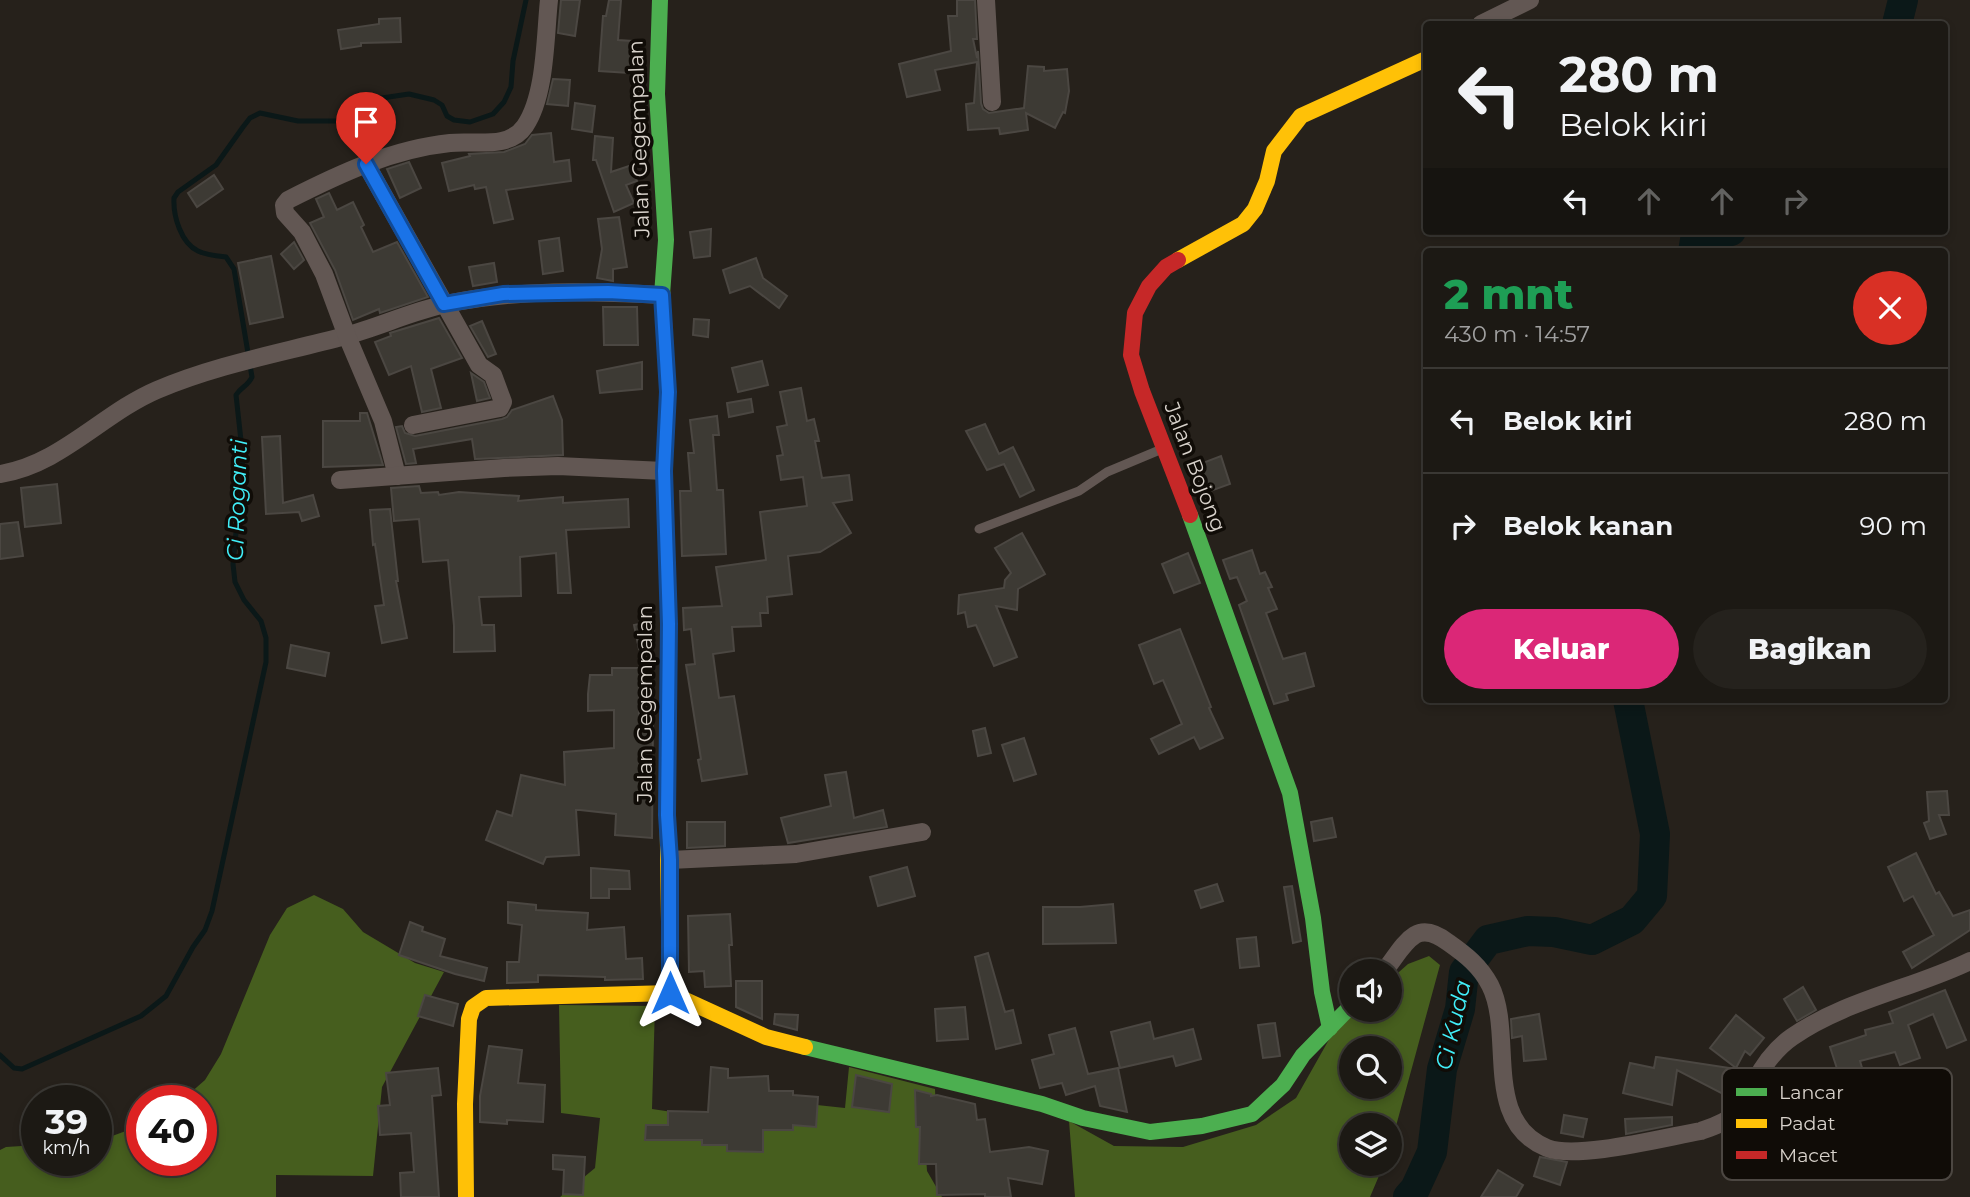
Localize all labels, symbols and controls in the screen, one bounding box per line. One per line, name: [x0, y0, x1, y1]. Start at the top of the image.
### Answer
street label: Jalan Gegempalan: [623, 40, 654, 239]
text: 280 m: [1559, 45, 1719, 104]
icon: left: [1444, 49, 1535, 140]
pin: [336, 92, 396, 164]
icon: arrive: [347, 103, 385, 141]
text: Belok kiri: [1559, 105, 1708, 144]
icon: left: [1557, 182, 1595, 220]
icon: ahead: [1630, 182, 1668, 220]
icon: ahead: [1703, 182, 1741, 220]
icon: right: [1776, 182, 1814, 220]
text: 2 mnt: [1444, 268, 1573, 320]
button: close: [1853, 271, 1927, 345]
text: 430 m · 14:57: [1444, 320, 1590, 348]
street label: Jalan Bojong: [1159, 397, 1232, 535]
icon: left: [1444, 402, 1482, 440]
text: Belok kiri: [1503, 405, 1632, 437]
text: 280 m: [1844, 405, 1927, 437]
water label: Ci Roganti: [221, 438, 253, 562]
icon: right: [1444, 507, 1482, 545]
text: Belok kanan: [1503, 510, 1673, 542]
text: 90 m: [1860, 510, 1927, 542]
street label: Jalan Gegempalan: [632, 605, 657, 804]
button: Keluar: [1444, 609, 1679, 689]
button: Bagikan: [1693, 609, 1927, 689]
position arrow: [633, 956, 707, 1030]
map controls: [1339, 959, 1402, 1176]
button: sound: [1339, 959, 1402, 1022]
water label: Ci Kuda: [1429, 977, 1477, 1073]
button: search: [1339, 1036, 1402, 1099]
legend: [1722, 1068, 1952, 1180]
text: Lancar: [1779, 1081, 1844, 1104]
speed limit sign: 40: [126, 1085, 217, 1176]
text: 39: [45, 1100, 88, 1143]
text: Padat: [1779, 1112, 1836, 1135]
button: layers: [1339, 1113, 1402, 1176]
text: km/h: [42, 1137, 91, 1159]
text: Macet: [1779, 1144, 1838, 1167]

